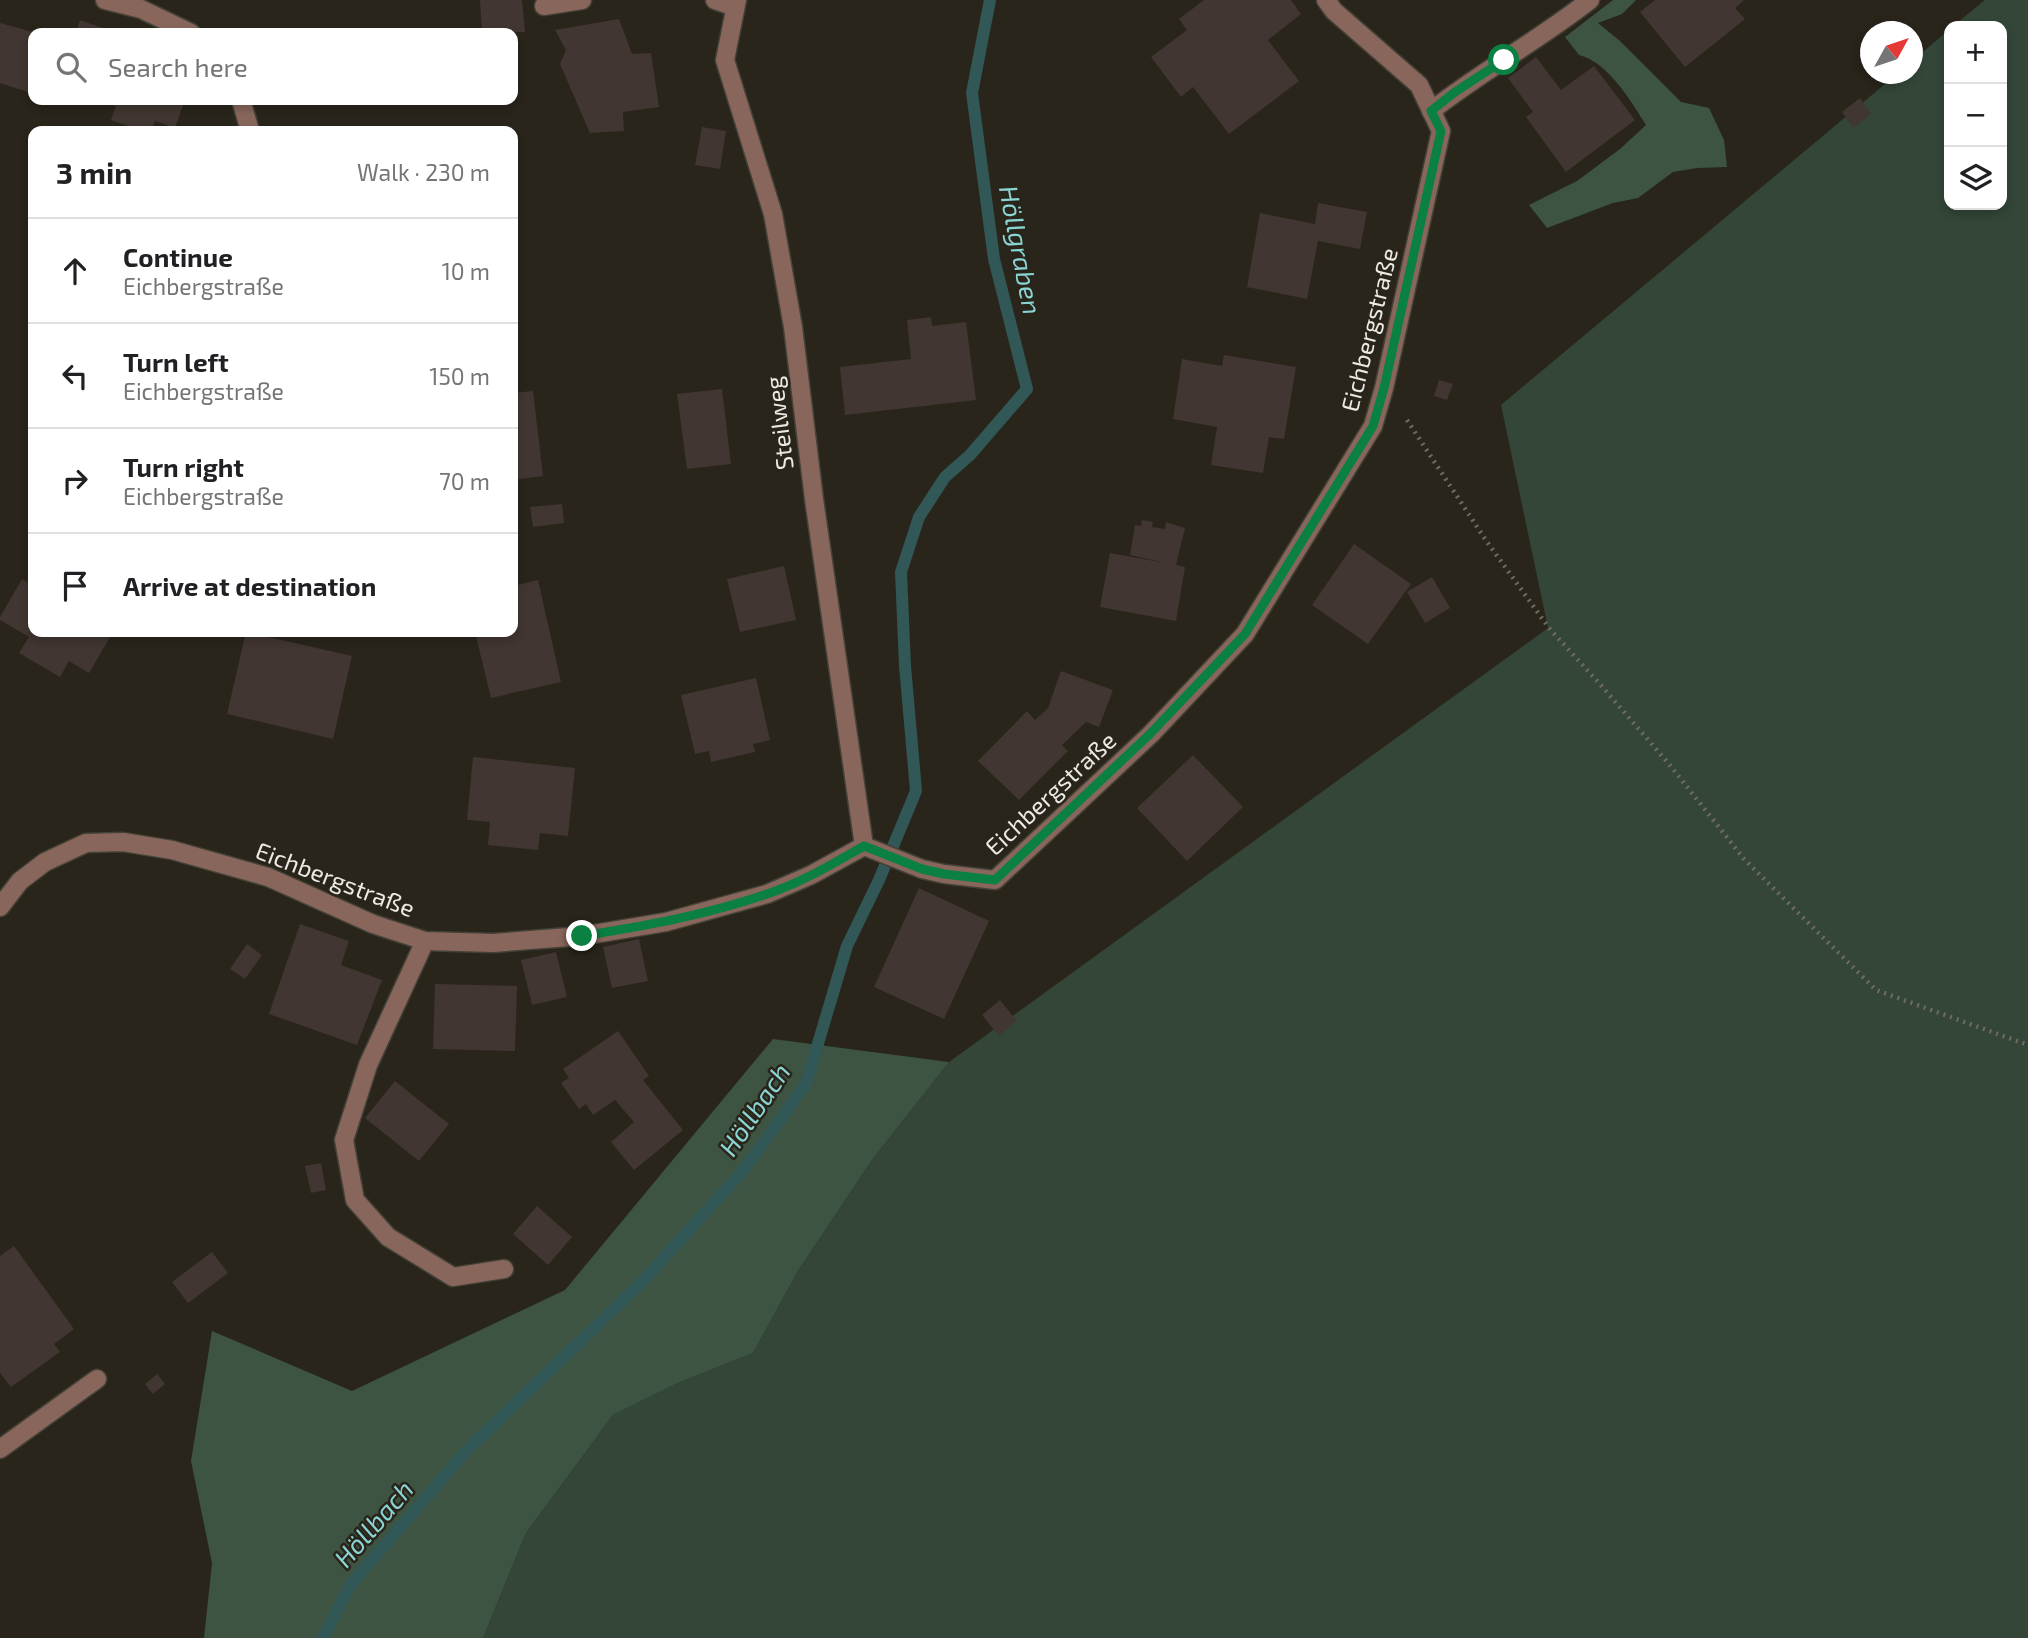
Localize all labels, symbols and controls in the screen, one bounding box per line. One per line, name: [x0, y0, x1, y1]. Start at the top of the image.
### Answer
north arrow: [1860, 21, 1923, 84]
map controls: [1944, 21, 2007, 210]
button: +: [1944, 21, 2007, 84]
search box: [28, 28, 518, 105]
route start: [1488, 44, 1519, 75]
icon: search: [52, 48, 90, 86]
text: Search here: [108, 51, 248, 82]
button: −: [1944, 84, 2007, 147]
button: layers: [1944, 147, 2007, 210]
text: 3 min: [56, 154, 132, 190]
text: Walk · 230 m: [357, 158, 490, 186]
water label: Höllgraben: [994, 182, 1049, 317]
text: Continue: [123, 241, 233, 272]
street label: Eichbergstraße: [1334, 245, 1403, 415]
icon: ahead: [56, 252, 94, 290]
text: 10 m: [442, 257, 490, 285]
text: Eichbergstraße: [123, 272, 284, 300]
text: Turn left: [123, 346, 229, 377]
icon: left: [56, 357, 94, 395]
text: 150 m: [429, 362, 490, 390]
street label: Steilweg: [758, 375, 799, 472]
text: Eichbergstraße: [123, 377, 284, 405]
text: Turn right: [123, 451, 244, 482]
icon: right: [56, 462, 94, 500]
text: 70 m: [439, 467, 490, 495]
text: Eichbergstraße: [123, 482, 284, 510]
icon: arrive: [56, 567, 94, 605]
text: Arrive at destination: [123, 570, 376, 601]
street label: Eichbergstraße: [979, 725, 1121, 861]
street label: Eichbergstraße: [252, 835, 419, 922]
route end: [566, 920, 597, 951]
water label: Höllbach: [712, 1057, 796, 1161]
water label: Höllbach: [327, 1473, 419, 1573]

